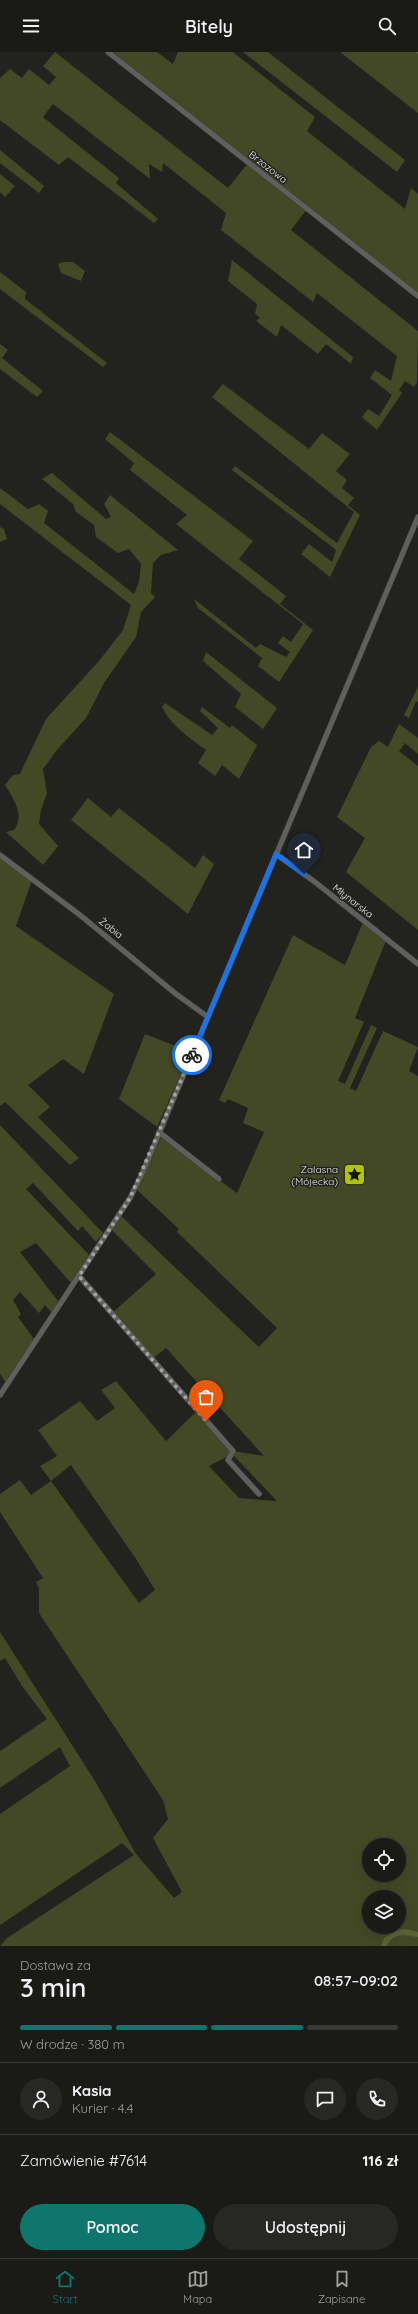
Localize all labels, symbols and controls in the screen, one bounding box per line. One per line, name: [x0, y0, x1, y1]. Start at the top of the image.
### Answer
icon: menu: [20, 15, 42, 37]
text: Bitely: [185, 15, 233, 38]
icon: search: [376, 15, 398, 37]
street label: Brzozowa: [246, 148, 290, 186]
pin: [287, 833, 321, 874]
icon: home: [293, 839, 315, 861]
street label: Młynarska: [330, 881, 376, 921]
street label: Żabia: [96, 915, 126, 941]
courier: [172, 1035, 212, 1075]
icon: bike: [181, 1044, 203, 1066]
place icon: Zalasna (Mójecka): [341, 1162, 367, 1188]
place label: Zalasna (Mójecka): [291, 1163, 338, 1188]
pin: [189, 1380, 223, 1421]
icon: bag: [195, 1386, 217, 1408]
map controls: [362, 1838, 406, 1934]
button: locate: [362, 1838, 406, 1882]
button: layers: [362, 1890, 406, 1934]
text: Dostawa za: [20, 1957, 91, 1973]
text: 3 min: [20, 1971, 86, 2004]
text: 08:57–09:02: [314, 1971, 398, 1990]
text: W drodze · 380 m: [20, 2036, 124, 2052]
button: person: [20, 2078, 62, 2120]
button: chat: [304, 2078, 346, 2120]
button: phone: [356, 2078, 398, 2120]
text: Kasia: [72, 2081, 111, 2100]
text: Kurier · 4.4: [72, 2100, 133, 2116]
text: Zamówienie #7614: [20, 2151, 147, 2170]
text: 116 zł: [363, 2151, 398, 2170]
button: Pomoc: [20, 2204, 205, 2250]
button: Udostępnij: [213, 2204, 398, 2250]
tab: Start: [53, 2268, 77, 2306]
tab: Mapa: [183, 2268, 212, 2306]
tab: Zapisane: [318, 2268, 365, 2306]

